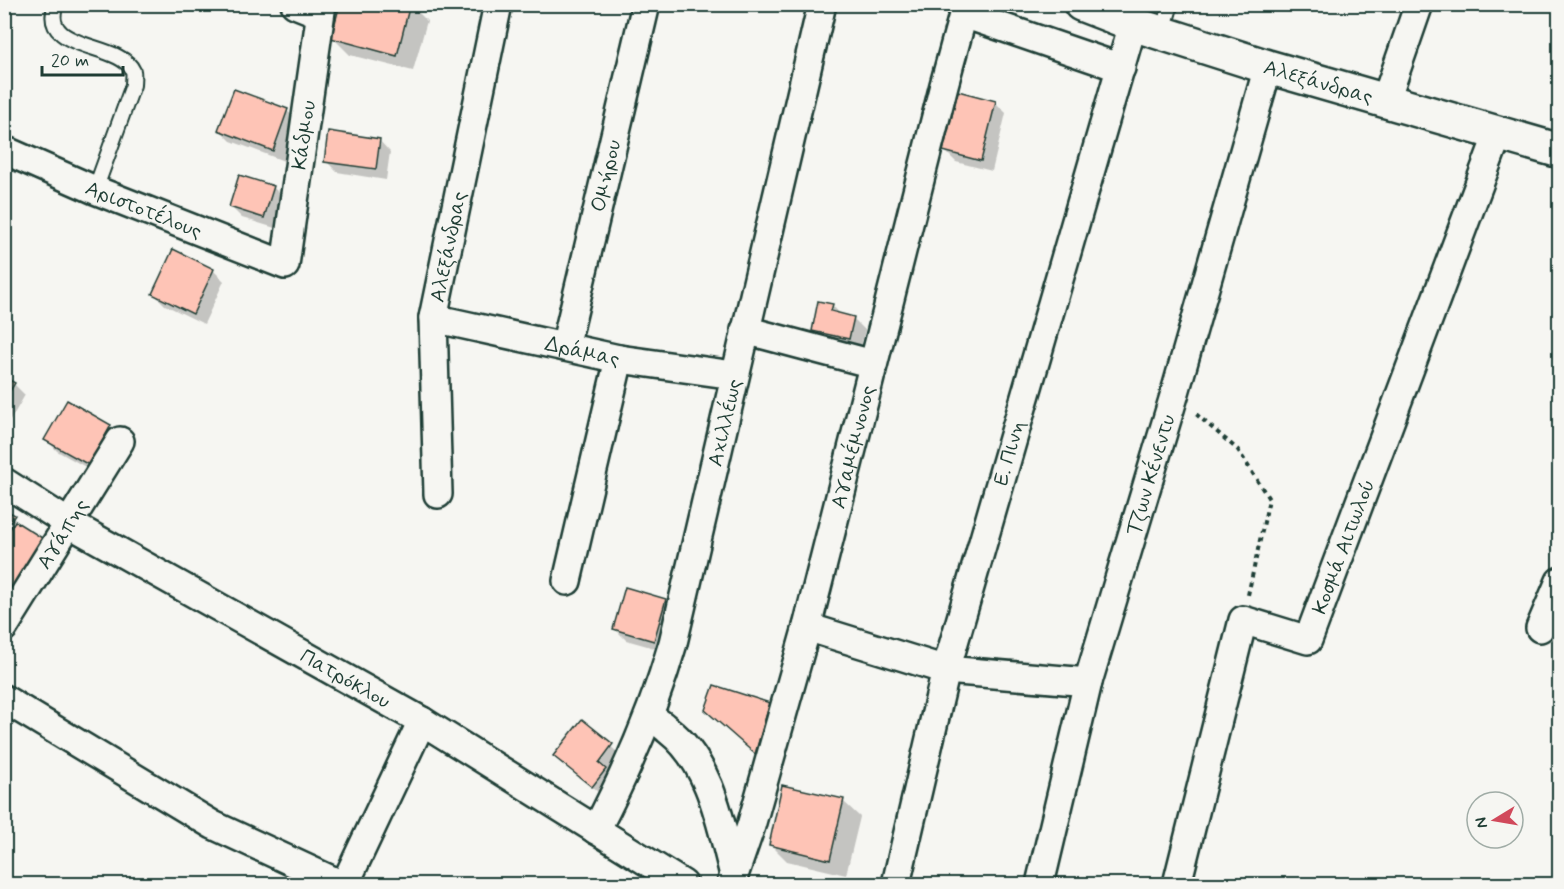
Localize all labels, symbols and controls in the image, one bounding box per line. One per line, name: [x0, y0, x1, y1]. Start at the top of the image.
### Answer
scale bar: [42, 39, 123, 77]
text: 20 m: [51, 49, 89, 73]
street label: Αλεξάνδρας: [1260, 53, 1376, 112]
street label: Κάδμου: [286, 99, 323, 172]
street label: Ομήρου: [584, 137, 628, 215]
street label: Αριστοτέλους: [81, 174, 206, 246]
street label: Αλεξάνδρας: [424, 189, 474, 305]
street label: Δράμας: [542, 330, 622, 374]
street label: Αχιλλέως: [702, 376, 749, 469]
street label: Αγαμέμνονος: [824, 382, 883, 512]
street label: Τζων Κένεντυ: [1120, 411, 1183, 539]
street label: Ε. Πινη: [987, 417, 1033, 489]
street label: Κοσμά Αιτωλού: [1306, 475, 1382, 618]
street label: Αγάπης: [30, 494, 96, 575]
street label: Πατρόκλου: [295, 643, 395, 716]
north arrow: [1465, 790, 1525, 850]
text: N: [1470, 815, 1493, 830]

